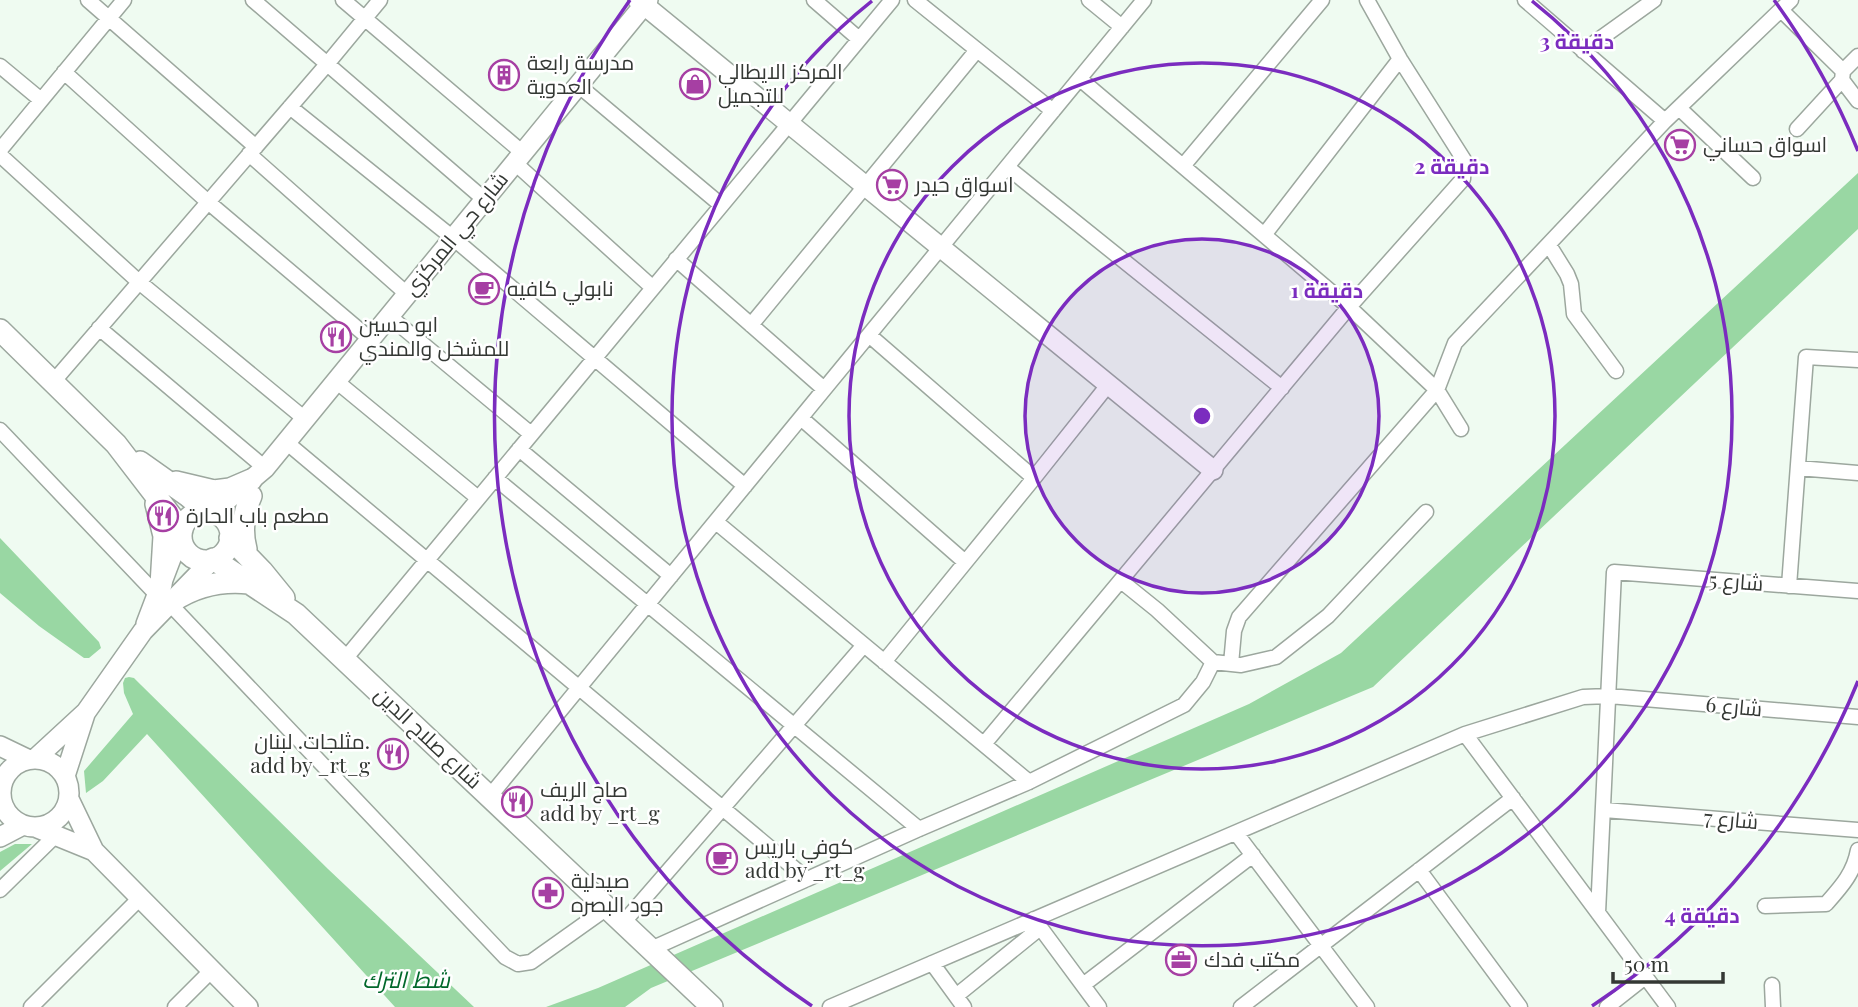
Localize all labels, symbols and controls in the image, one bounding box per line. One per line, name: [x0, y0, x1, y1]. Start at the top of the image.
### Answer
text: 3 دقيقة: [1540, 26, 1614, 54]
place label: مدرسة رابعة العدوية: [527, 47, 634, 99]
place label: المركز الايطالي للتجميل: [718, 56, 843, 109]
building icon: مدرسة رابعة العدوية: [487, 58, 521, 92]
shop icon: المركز الايطالي للتجميل: [678, 67, 712, 101]
supermarket icon: اسواق حساني: [1663, 128, 1697, 162]
place label: اسواق حساني: [1703, 129, 1827, 161]
text: 2 دقيقة: [1414, 151, 1490, 179]
street label: شارع حي المركزي: [396, 165, 516, 303]
supermarket icon: اسواق حيدر: [875, 168, 909, 202]
place label: اسواق حيدر: [914, 169, 1014, 198]
cafe icon: نابولي كافيه: [467, 272, 501, 306]
place label: نابولي كافيه: [507, 273, 614, 305]
text: 1 دقيقة: [1291, 275, 1363, 303]
place label: ابو حسين للمشخل والمندي: [359, 309, 509, 365]
restaurant icon: ابو حسين للمشخل والمندي: [319, 320, 353, 354]
centre of rings: [1190, 404, 1214, 428]
restaurant icon: مطعم باب الحارة: [146, 499, 180, 533]
place label: مطعم باب الحارة: [186, 500, 329, 530]
street label: شارع 5: [1708, 564, 1764, 598]
street label: شارع صلاح الدين: [368, 679, 489, 795]
street label: شارع 6: [1705, 689, 1764, 723]
place label: مثلجات. لبنان. add by _rt_g: [250, 726, 370, 778]
restaurant icon: مثلجات. لبنان. add by _rt_g: [376, 737, 410, 771]
place label: صاج الريف add by _rt_g: [540, 774, 660, 826]
restaurant icon: صاج الريف add by _rt_g: [500, 785, 534, 819]
street label: شارع 7: [1703, 802, 1760, 836]
place label: كوفي باريس add by _rt_g: [745, 831, 865, 883]
cafe icon: كوفي باريس add by _rt_g: [705, 842, 739, 876]
place label: صيدلية جود البصره: [571, 865, 664, 917]
pharmacy icon: صيدلية جود البصره: [531, 876, 565, 910]
text: 4 دقيقة: [1664, 900, 1740, 928]
scale bar: [1613, 940, 1723, 984]
office icon: مكتب فدك: [1164, 943, 1198, 977]
place label: مكتب فدك: [1204, 944, 1300, 972]
text: 50 m: [1624, 949, 1670, 977]
water label: شط الترك: [362, 963, 451, 994]

